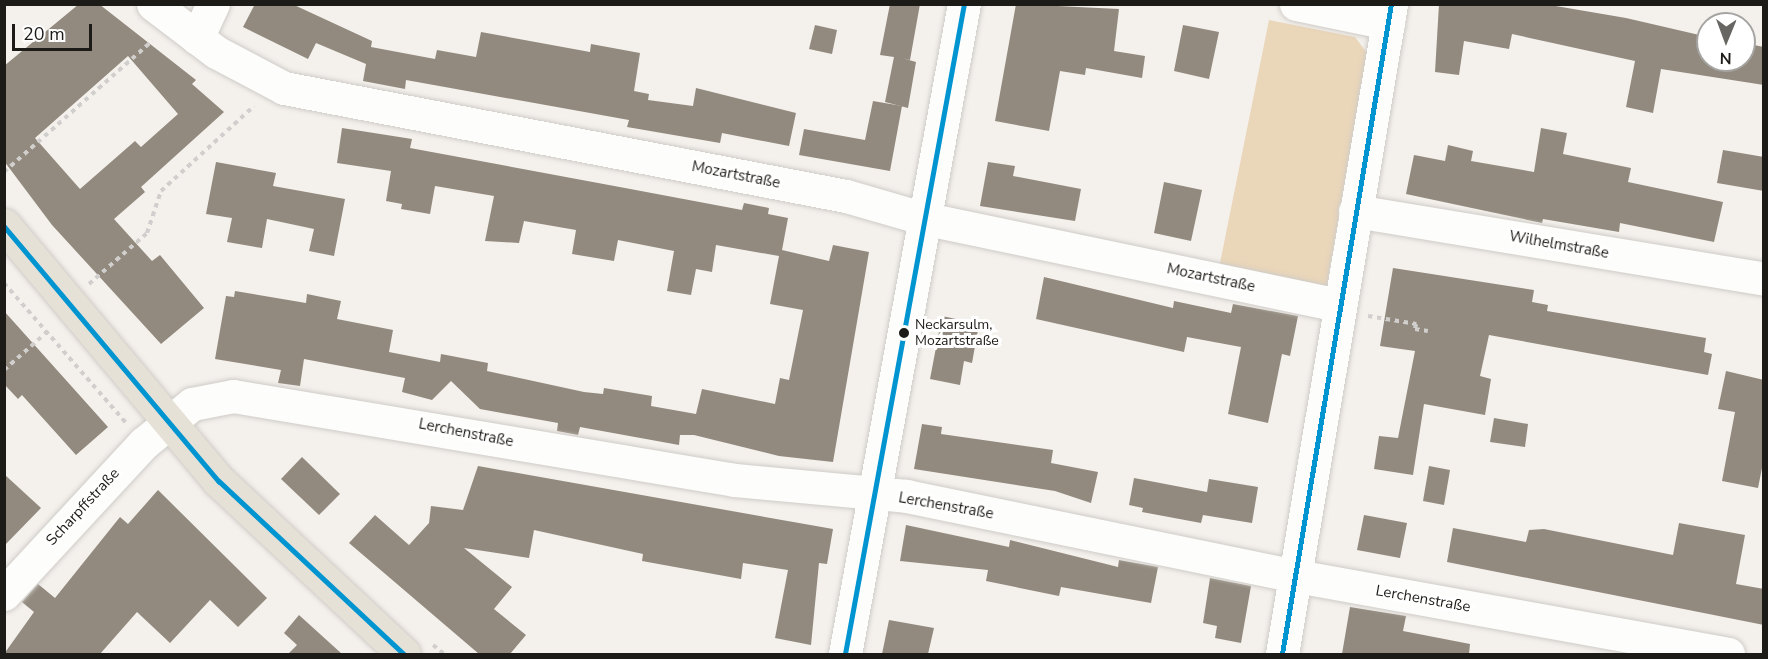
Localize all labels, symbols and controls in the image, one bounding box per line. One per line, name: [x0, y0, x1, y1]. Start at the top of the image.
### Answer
scale bar: [15, 12, 94, 50]
north arrow: [1696, 12, 1756, 72]
text: 20 m: [23, 22, 65, 46]
text: N: [1720, 47, 1732, 69]
street label: Mozartstraße: [690, 158, 782, 192]
street label: Wilhelmstraße: [1508, 227, 1610, 263]
street label: Mozartstraße: [1165, 260, 1257, 296]
place label: Neckarsulm, Mozartstraße: [915, 317, 999, 350]
marker: Neckarsulm, Mozartstraße: [898, 327, 910, 339]
street label: Lerchenstraße: [417, 415, 515, 451]
street label: Scharpffstraße: [43, 465, 123, 549]
street label: Lerchenstraße: [897, 489, 995, 523]
street label: Lerchenstraße: [1374, 582, 1472, 616]

